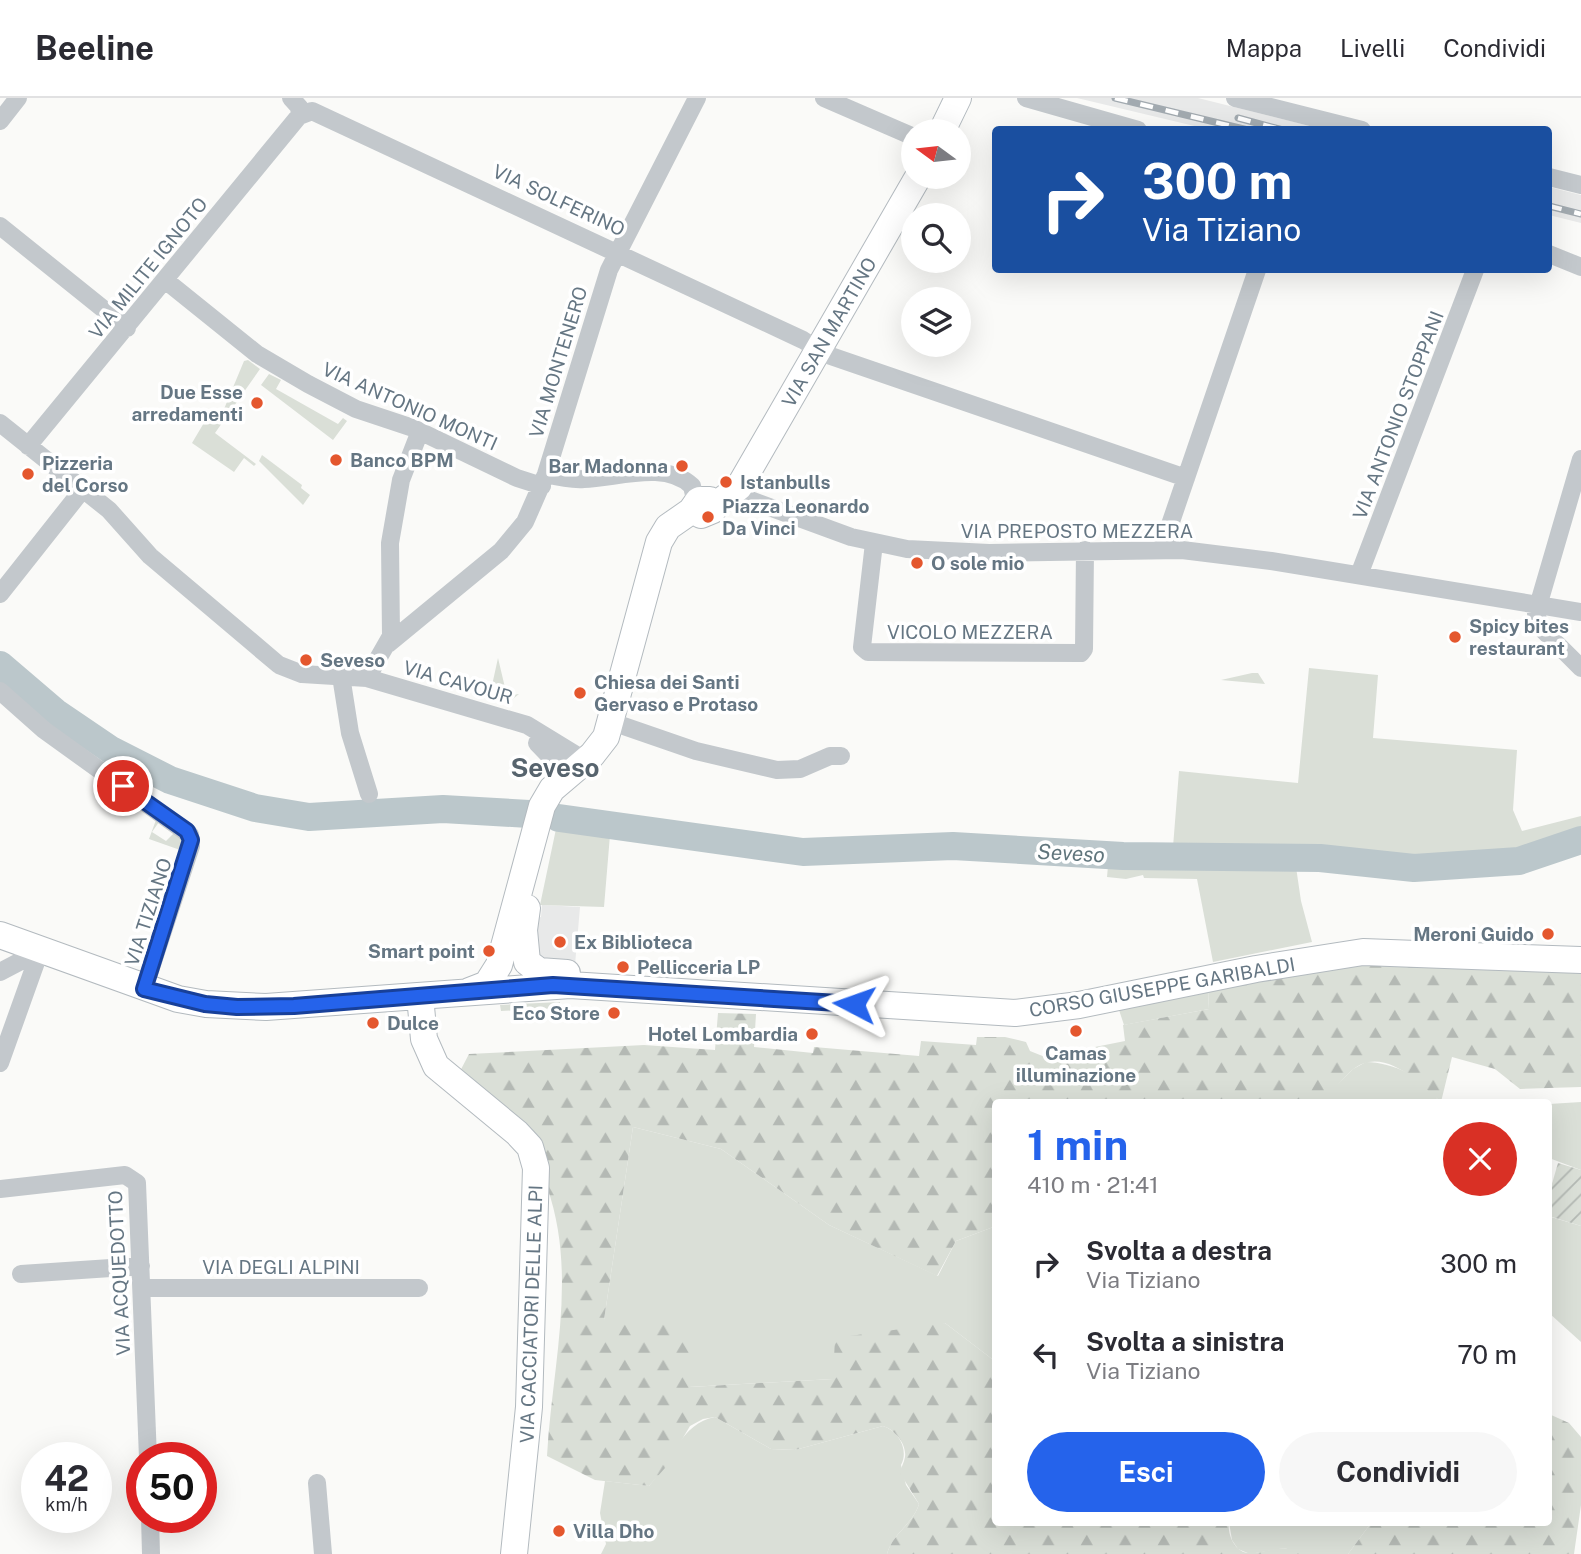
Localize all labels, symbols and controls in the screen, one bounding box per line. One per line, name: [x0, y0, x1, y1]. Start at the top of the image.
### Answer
text: Beeline: [35, 29, 154, 67]
text: Mappa: [1226, 34, 1302, 62]
text: Livelli: [1340, 34, 1405, 62]
text: Condividi: [1443, 34, 1546, 62]
north arrow: [901, 119, 971, 189]
map controls: [901, 119, 971, 357]
text: 300 m: [1142, 152, 1292, 210]
icon: right: [1027, 154, 1118, 245]
street label: VIA SOLFERINO: [489, 160, 629, 240]
street label: VIA MILITE IGNOTO: [84, 193, 212, 343]
button: search: [901, 203, 971, 273]
text: Via Tiziano: [1142, 211, 1301, 248]
street label: VIA SAN MARTINO: [777, 253, 881, 411]
street label: VIA MONTENERO: [524, 284, 592, 440]
button: layers: [901, 287, 971, 357]
street label: VIA ANTONIO STOPPANI: [1348, 308, 1448, 522]
street label: VIA ANTONIO MONTI: [319, 357, 501, 455]
place label: Due Esse arredamenti: [131, 381, 243, 425]
marker: Due Esse arredamenti: [249, 395, 265, 411]
place label: Banco BPM: [350, 449, 454, 471]
place label: Pizzeria del Corso: [42, 452, 128, 496]
marker: Banco BPM: [328, 452, 344, 468]
place label: Bar Madonna: [548, 455, 668, 477]
marker: Bar Madonna: [674, 458, 690, 474]
marker: Pizzeria del Corso: [20, 466, 36, 482]
place label: Istanbulls: [740, 471, 831, 493]
marker: Istanbulls: [718, 474, 734, 490]
place label: Piazza Leonardo Da Vinci: [722, 495, 870, 539]
marker: Piazza Leonardo Da Vinci: [700, 509, 716, 525]
street label: VIA PREPOSTO MEZZERA: [961, 520, 1193, 542]
place label: O sole mio: [931, 552, 1025, 574]
marker: O sole mio: [909, 555, 925, 571]
place label: Spicy bites restaurant: [1469, 615, 1569, 659]
street label: VICOLO MEZZERA: [887, 621, 1053, 643]
marker: Spicy bites restaurant: [1447, 629, 1463, 645]
place label: Seveso: [320, 649, 385, 671]
marker: Seveso: [298, 652, 314, 668]
street label: VIA CAVOUR: [401, 656, 515, 708]
place label: Chiesa dei Santi Gervaso e Protaso: [594, 671, 758, 715]
marker: Chiesa dei Santi Gervaso e Protaso: [572, 685, 588, 701]
district label: Seveso: [510, 752, 600, 783]
pin: [93, 756, 153, 816]
icon: arrive: [104, 767, 142, 805]
water label: Seveso: [1036, 839, 1106, 867]
street label: VIA TIZIANO: [120, 855, 176, 969]
place label: Meroni Guido: [1413, 923, 1534, 945]
marker: Meroni Guido: [1540, 926, 1556, 942]
place label: Ex Biblioteca: [574, 931, 693, 953]
marker: Ex Biblioteca: [552, 934, 568, 950]
place label: Smart point: [368, 940, 475, 962]
marker: Smart point: [481, 943, 497, 959]
street label: CORSO GIUSEPPE GARIBALDI: [1027, 953, 1297, 1021]
place label: Pellicceria LP: [637, 956, 760, 978]
marker: Pellicceria LP: [615, 959, 631, 975]
position arrow: [817, 967, 891, 1041]
place label: Eco Store: [512, 1002, 600, 1024]
marker: Eco Store: [606, 1005, 622, 1021]
place label: Dulce: [387, 1012, 439, 1034]
marker: Dulce: [365, 1015, 381, 1031]
place label: Hotel Lombardia: [648, 1023, 798, 1045]
marker: Camas illuminazione: [1068, 1023, 1084, 1039]
marker: Hotel Lombardia: [804, 1026, 820, 1042]
place label: Camas illuminazione: [1016, 1042, 1136, 1086]
text: 1 min: [1027, 1120, 1128, 1169]
button: close: [1443, 1122, 1517, 1196]
text: 410 m · 21:41: [1027, 1171, 1159, 1198]
street label: VIA CACCIATORI DELLE ALPI: [515, 1184, 547, 1444]
street label: VIA ACQUEDOTTO: [104, 1190, 134, 1356]
text: Svolta a destra: [1086, 1235, 1272, 1266]
icon: right: [1027, 1245, 1065, 1283]
text: 300 m: [1440, 1248, 1517, 1279]
street label: VIA DEGLI ALPINI: [202, 1256, 360, 1278]
text: Via Tiziano: [1086, 1266, 1201, 1293]
text: Svolta a sinistra: [1086, 1326, 1284, 1357]
icon: left: [1027, 1336, 1065, 1374]
text: 70 m: [1457, 1339, 1517, 1370]
text: Via Tiziano: [1086, 1357, 1201, 1384]
button: Esci: [1027, 1432, 1265, 1512]
button: Condividi: [1279, 1432, 1517, 1512]
speed limit sign: 50: [126, 1442, 217, 1533]
text: 42: [44, 1458, 89, 1499]
text: km/h: [45, 1494, 88, 1515]
place label: Villa Dho: [573, 1520, 655, 1542]
marker: Villa Dho: [551, 1523, 567, 1539]

